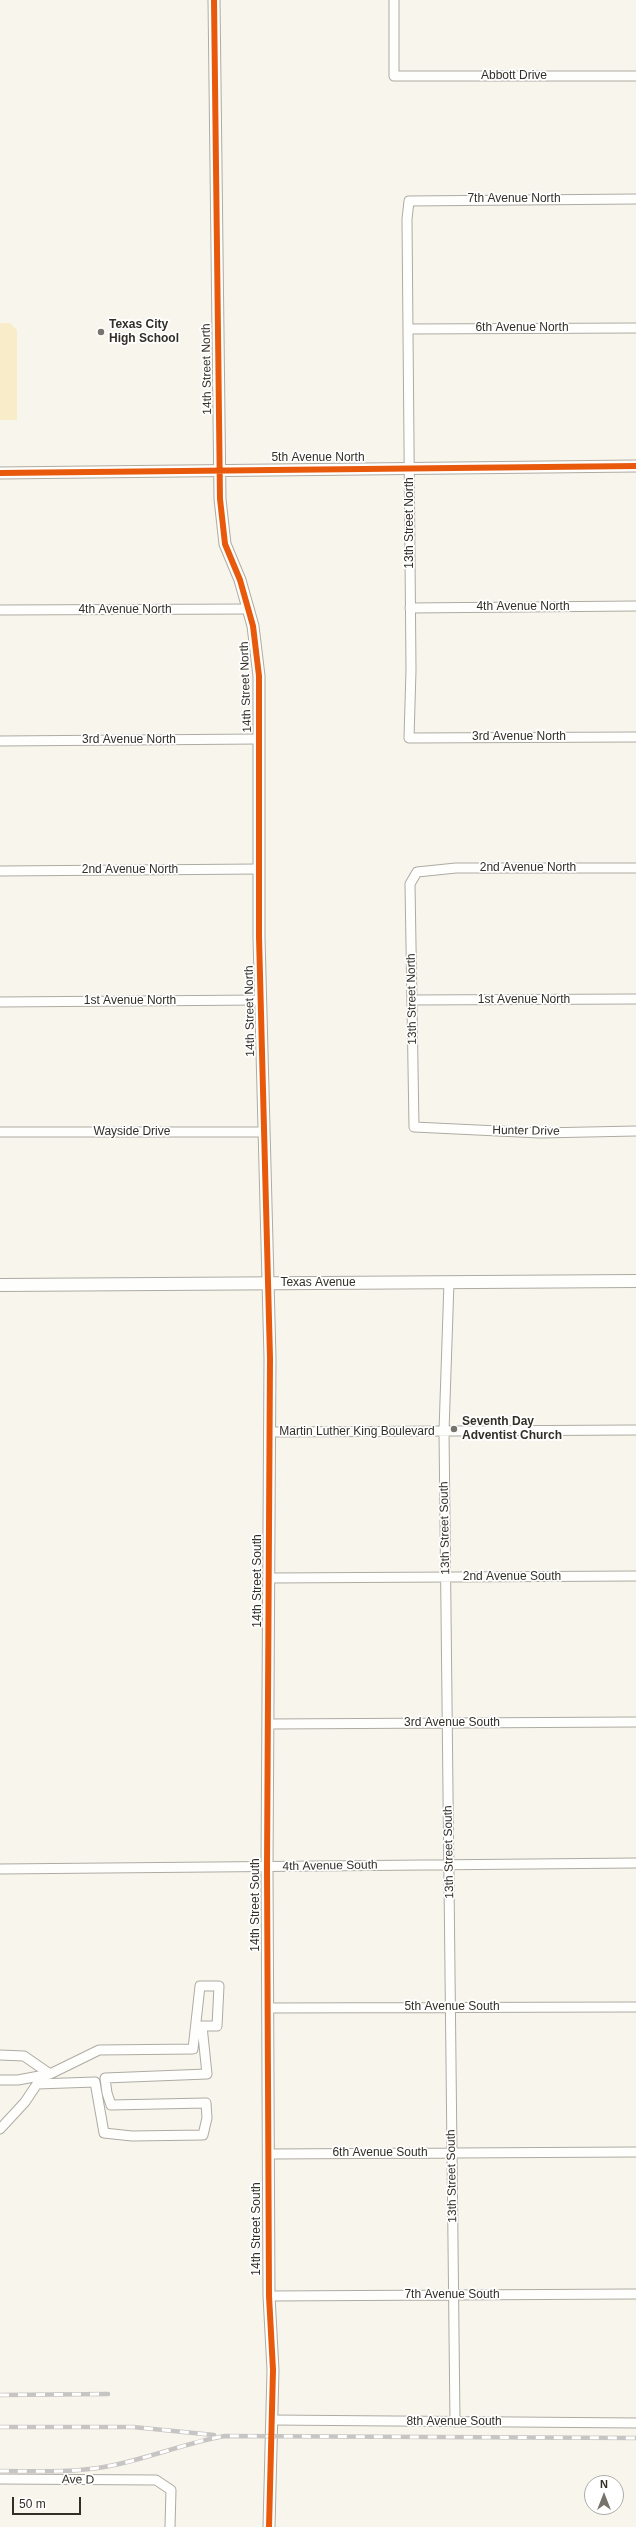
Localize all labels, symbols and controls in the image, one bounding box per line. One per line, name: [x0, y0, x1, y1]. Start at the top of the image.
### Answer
street label: Abbott Drive: [481, 69, 547, 83]
street label: 7th Avenue North: [467, 192, 561, 206]
place label: Texas City High School: [109, 318, 179, 346]
street label: 6th Avenue North: [475, 321, 569, 335]
street label: 14th Street North: [199, 323, 215, 415]
marker: Texas City High School: [96, 327, 106, 337]
street label: 5th Avenue North: [271, 451, 365, 465]
street label: 13th Street North: [403, 477, 417, 569]
street label: 4th Avenue North: [476, 600, 570, 614]
street label: 4th Avenue North: [78, 603, 172, 617]
street label: 14th Street North: [237, 641, 255, 733]
street label: 3rd Avenue North: [472, 730, 566, 744]
street label: 3rd Avenue North: [82, 733, 176, 747]
street label: 2nd Avenue North: [480, 861, 576, 875]
street label: 2nd Avenue North: [82, 863, 178, 877]
street label: 13th Street North: [404, 953, 420, 1045]
street label: 14th Street North: [242, 965, 258, 1057]
street label: 1st Avenue North: [478, 993, 570, 1007]
street label: 1st Avenue North: [84, 994, 176, 1008]
street label: Hunter Drive: [492, 1123, 560, 1139]
street label: Wayside Drive: [94, 1125, 170, 1139]
street label: Texas Avenue: [280, 1276, 356, 1290]
place label: Seventh Day Adventist Church: [462, 1415, 562, 1443]
marker: Seventh Day Adventist Church: [449, 1424, 459, 1434]
street label: Martin Luther King Boulevard: [279, 1425, 435, 1439]
street label: 13th Street South: [437, 1481, 453, 1575]
street label: 14th Street South: [251, 1534, 265, 1628]
street label: 2nd Avenue South: [463, 1570, 561, 1584]
street label: 3rd Avenue South: [404, 1716, 500, 1730]
street label: 13th Street South: [441, 1805, 457, 1899]
street label: 14th Street South: [249, 1858, 263, 1952]
street label: 4th Avenue South: [282, 1858, 378, 1874]
street label: 5th Avenue South: [404, 2000, 500, 2014]
street label: 13th Street South: [444, 2129, 460, 2223]
street label: 6th Avenue South: [332, 2146, 428, 2160]
street label: 14th Street South: [250, 2182, 264, 2276]
street label: 7th Avenue South: [404, 2288, 500, 2302]
street label: 8th Avenue South: [406, 2415, 502, 2429]
street label: Ave D: [62, 2473, 94, 2487]
north arrow: [584, 2475, 624, 2515]
text: N: [600, 2478, 608, 2490]
scale bar: [14, 2489, 83, 2515]
text: 50 m: [19, 2497, 46, 2511]

